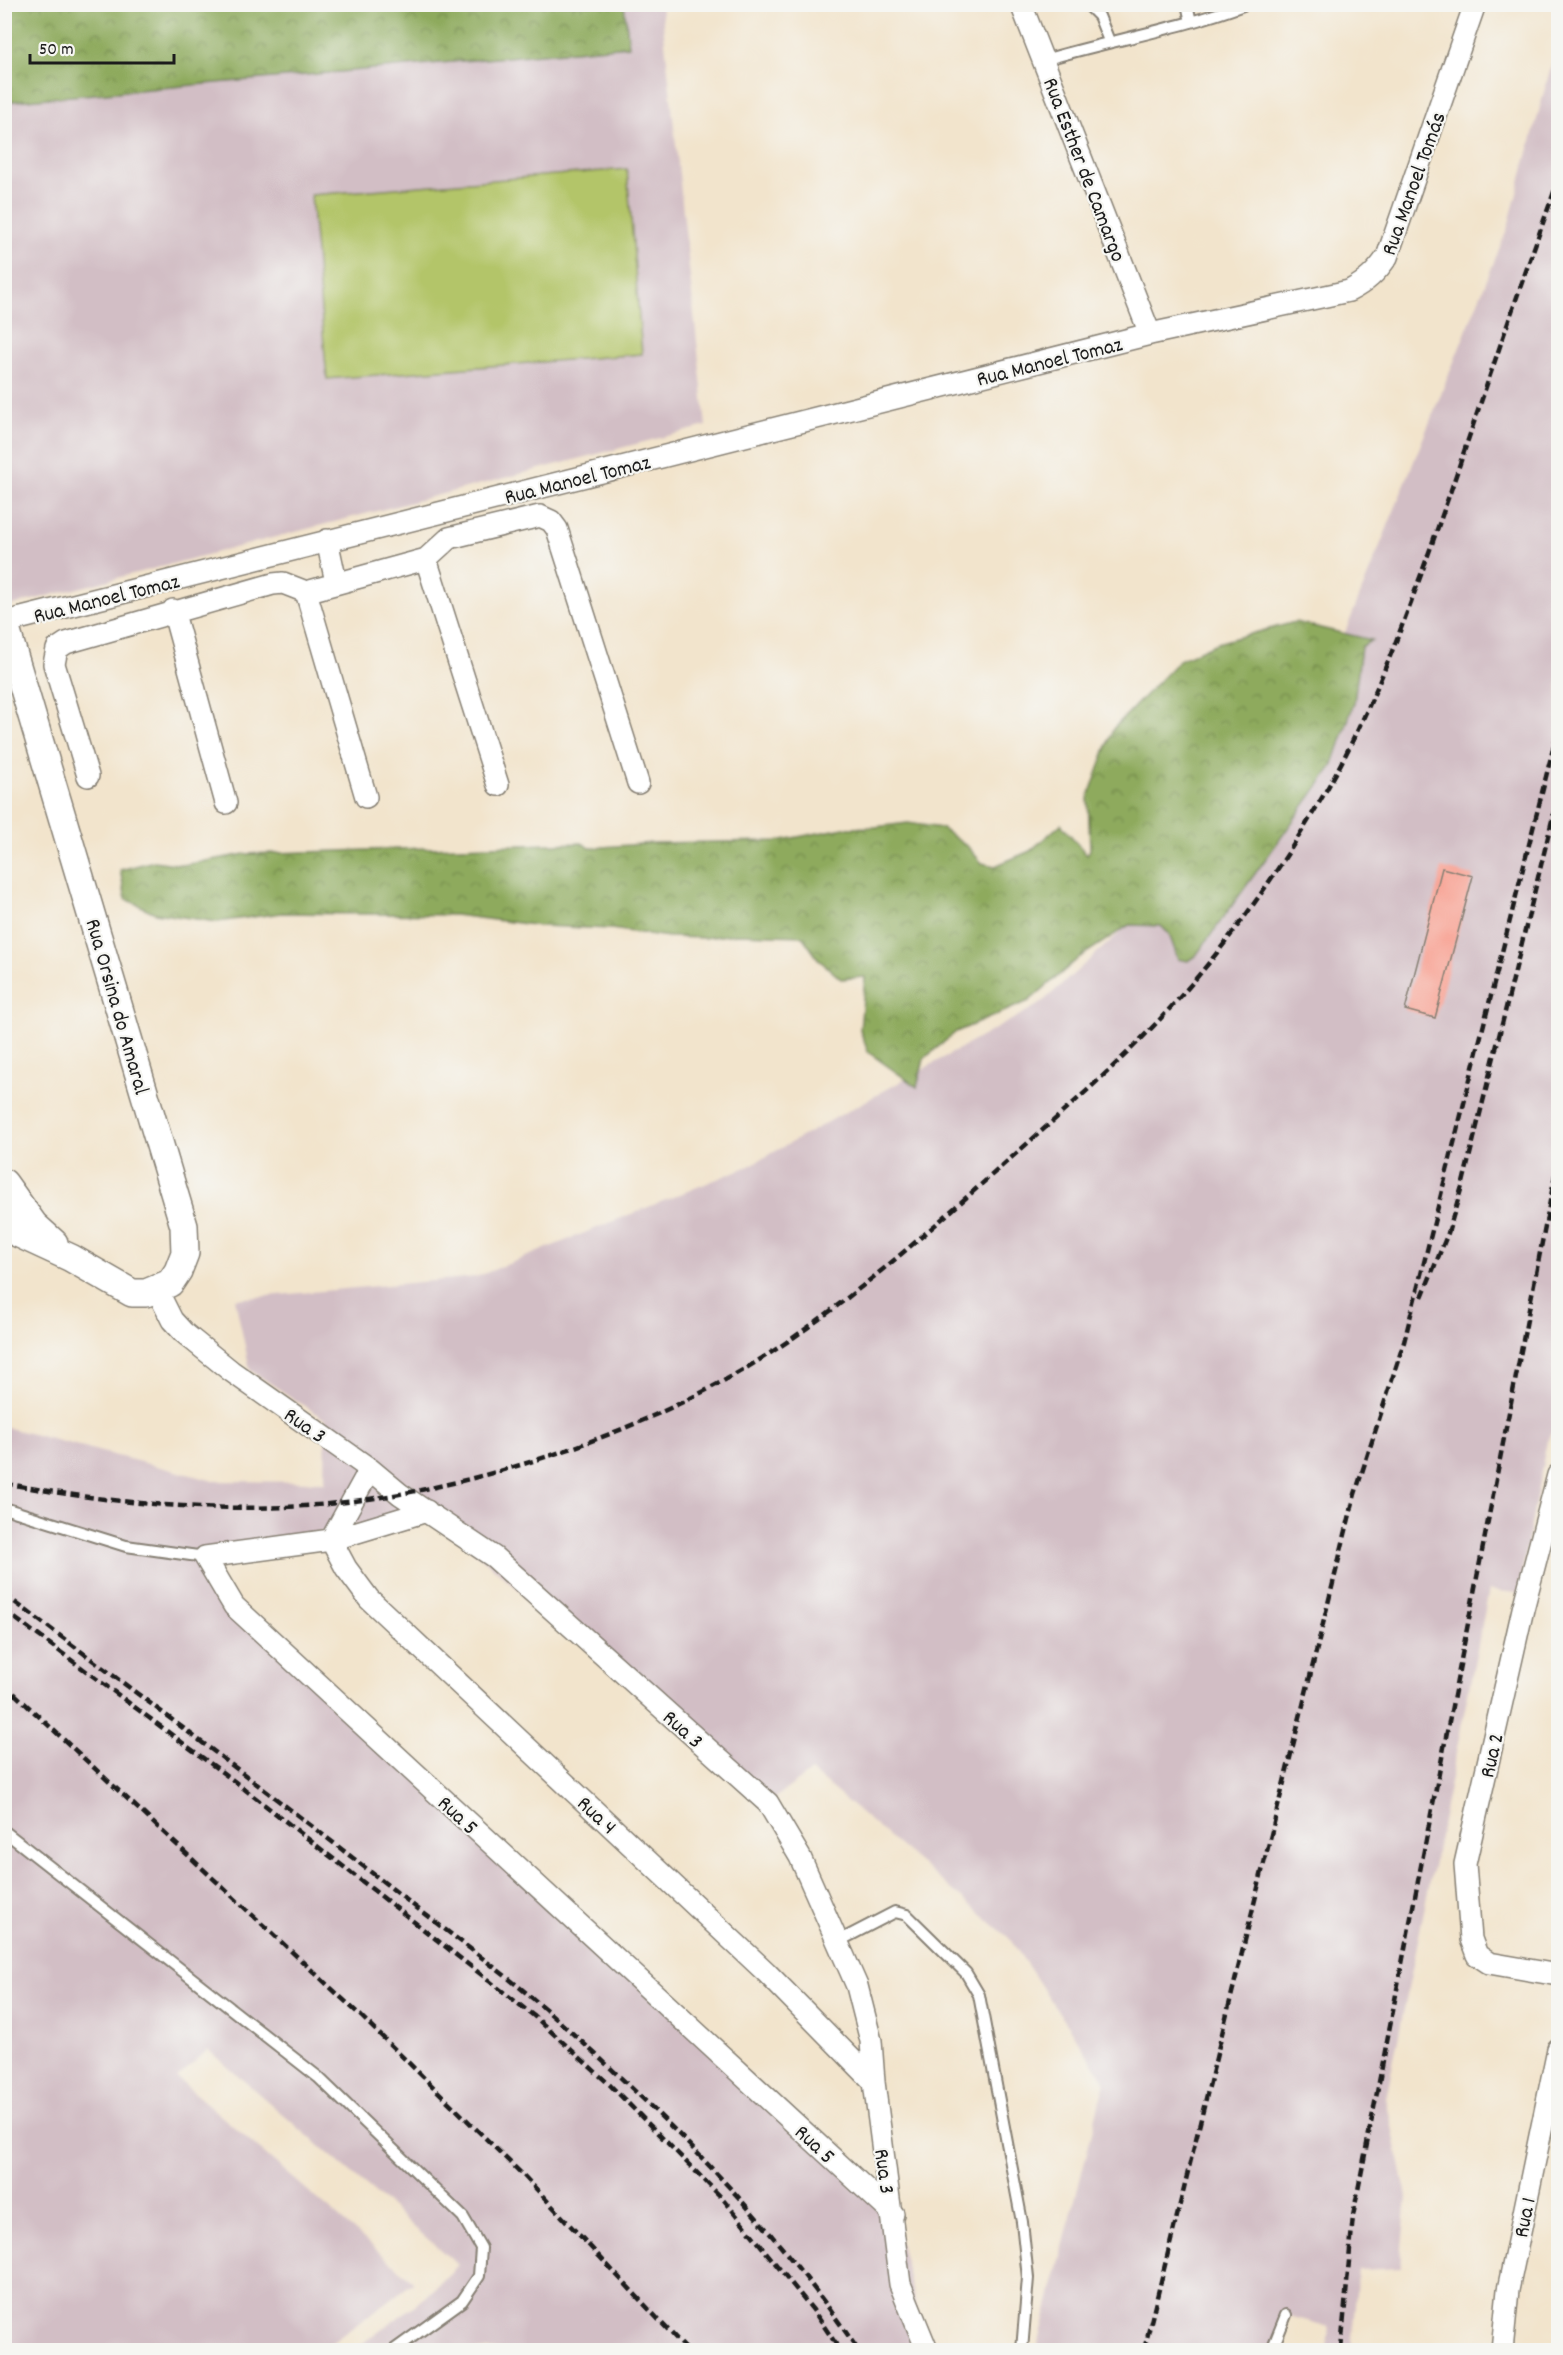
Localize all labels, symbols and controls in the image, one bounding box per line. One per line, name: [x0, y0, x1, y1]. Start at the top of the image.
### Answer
scale bar: [30, 27, 174, 65]
text: 50 m: [39, 38, 74, 63]
street label: Rua Esther de Camargo: [1033, 74, 1132, 267]
street label: Rua Manoel Tomás: [1375, 108, 1456, 260]
street label: Rua Manoel Tomaz: [974, 330, 1127, 396]
street label: Rua Manoel Tomaz: [502, 448, 655, 514]
street label: Rua Manoel Tomaz: [31, 567, 184, 633]
street label: Rua Orsina do Amaral: [76, 915, 156, 1098]
street label: Rua 3: [277, 1401, 331, 1453]
street label: Rua 3: [654, 1704, 709, 1757]
street label: Rua 2: [1473, 1730, 1514, 1781]
street label: Rua 5: [429, 1790, 484, 1843]
street label: Rua 4: [569, 1790, 623, 1843]
street label: Rua 5: [786, 2119, 841, 2172]
street label: Rua 3: [864, 2147, 901, 2196]
street label: Rua 1: [1507, 2195, 1546, 2241]

